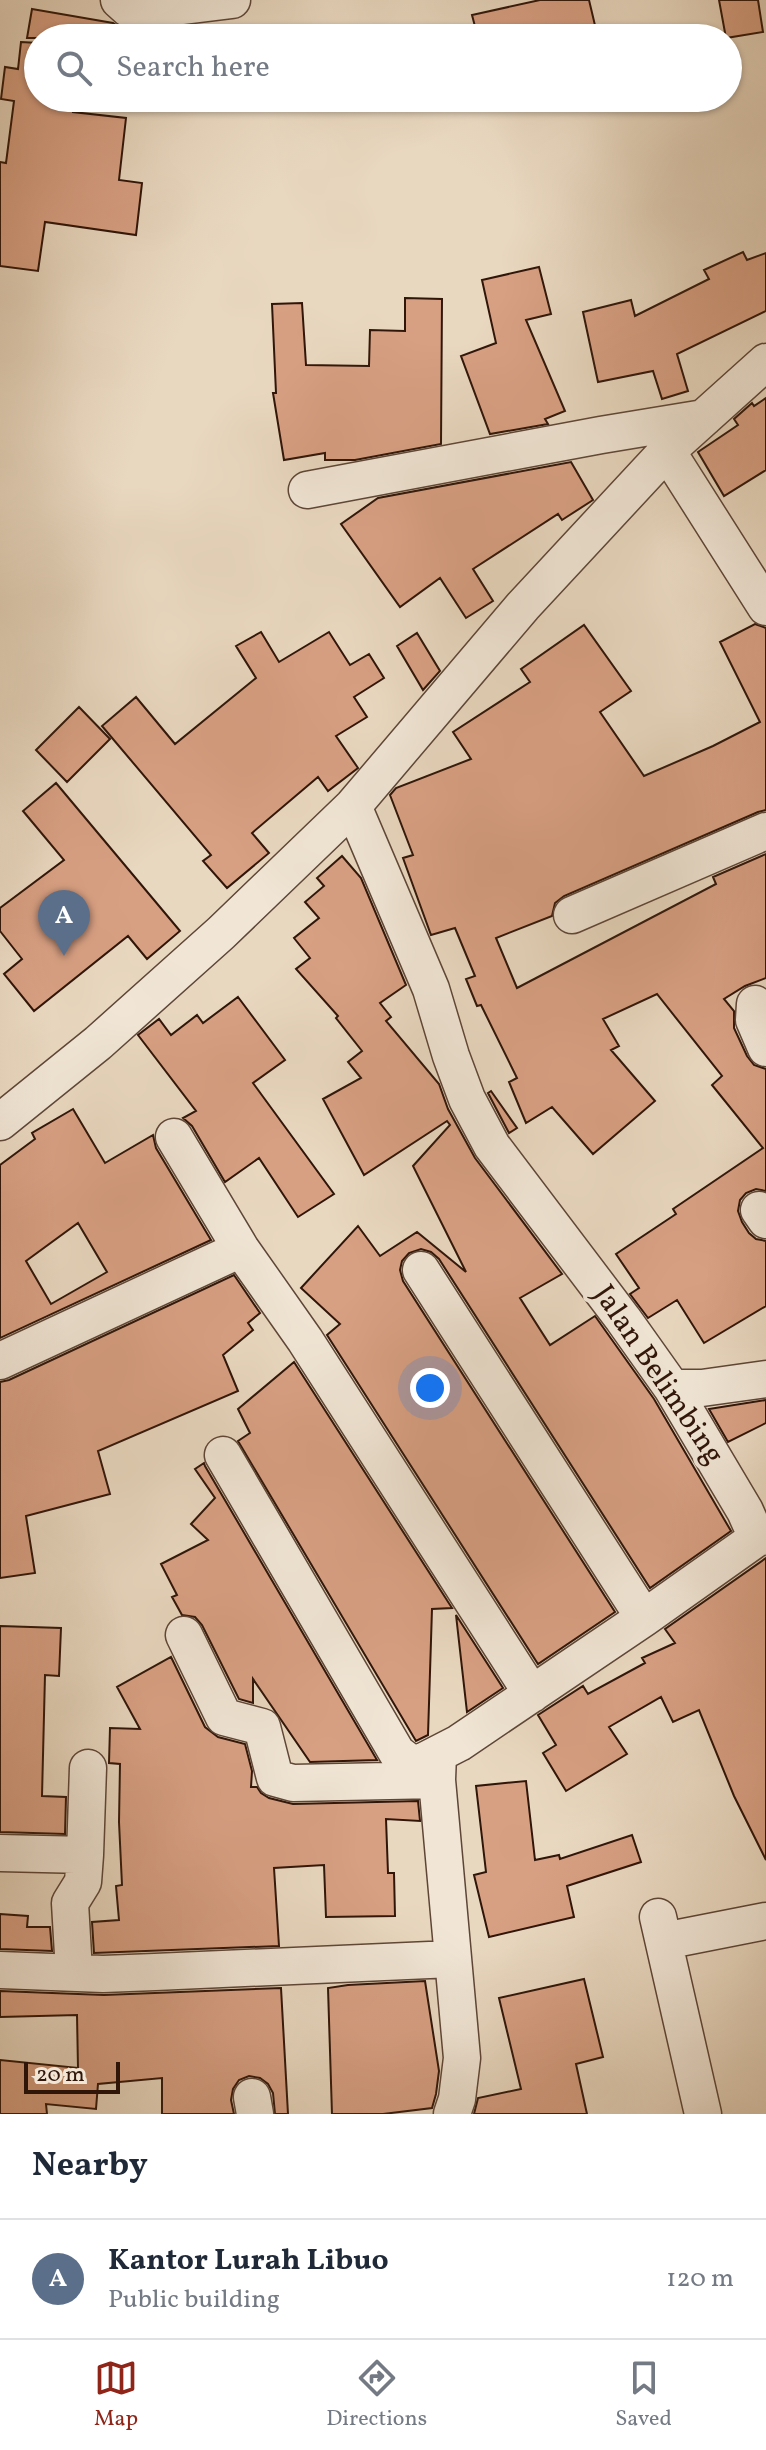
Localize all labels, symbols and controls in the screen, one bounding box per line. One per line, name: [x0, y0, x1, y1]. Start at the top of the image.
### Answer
search box: [24, 24, 742, 112]
icon: search: [52, 46, 96, 90]
text: Search here: [116, 47, 270, 89]
pin: A: [38, 890, 90, 956]
street label: Jalan Belimbing: [582, 1277, 734, 1473]
your location: [410, 1368, 450, 1408]
scale bar: [24, 2058, 120, 2094]
text: 20 m: [36, 2060, 85, 2091]
text: Nearby: [32, 2143, 148, 2190]
text: Kantor Lurah Libuo: [108, 2240, 389, 2282]
text: A: [49, 2261, 67, 2297]
text: 120 m: [666, 2261, 734, 2297]
text: Public building: [108, 2282, 280, 2318]
tab: Map: [94, 2356, 138, 2435]
tab: Directions: [326, 2356, 427, 2435]
tab: Saved: [615, 2356, 672, 2435]

